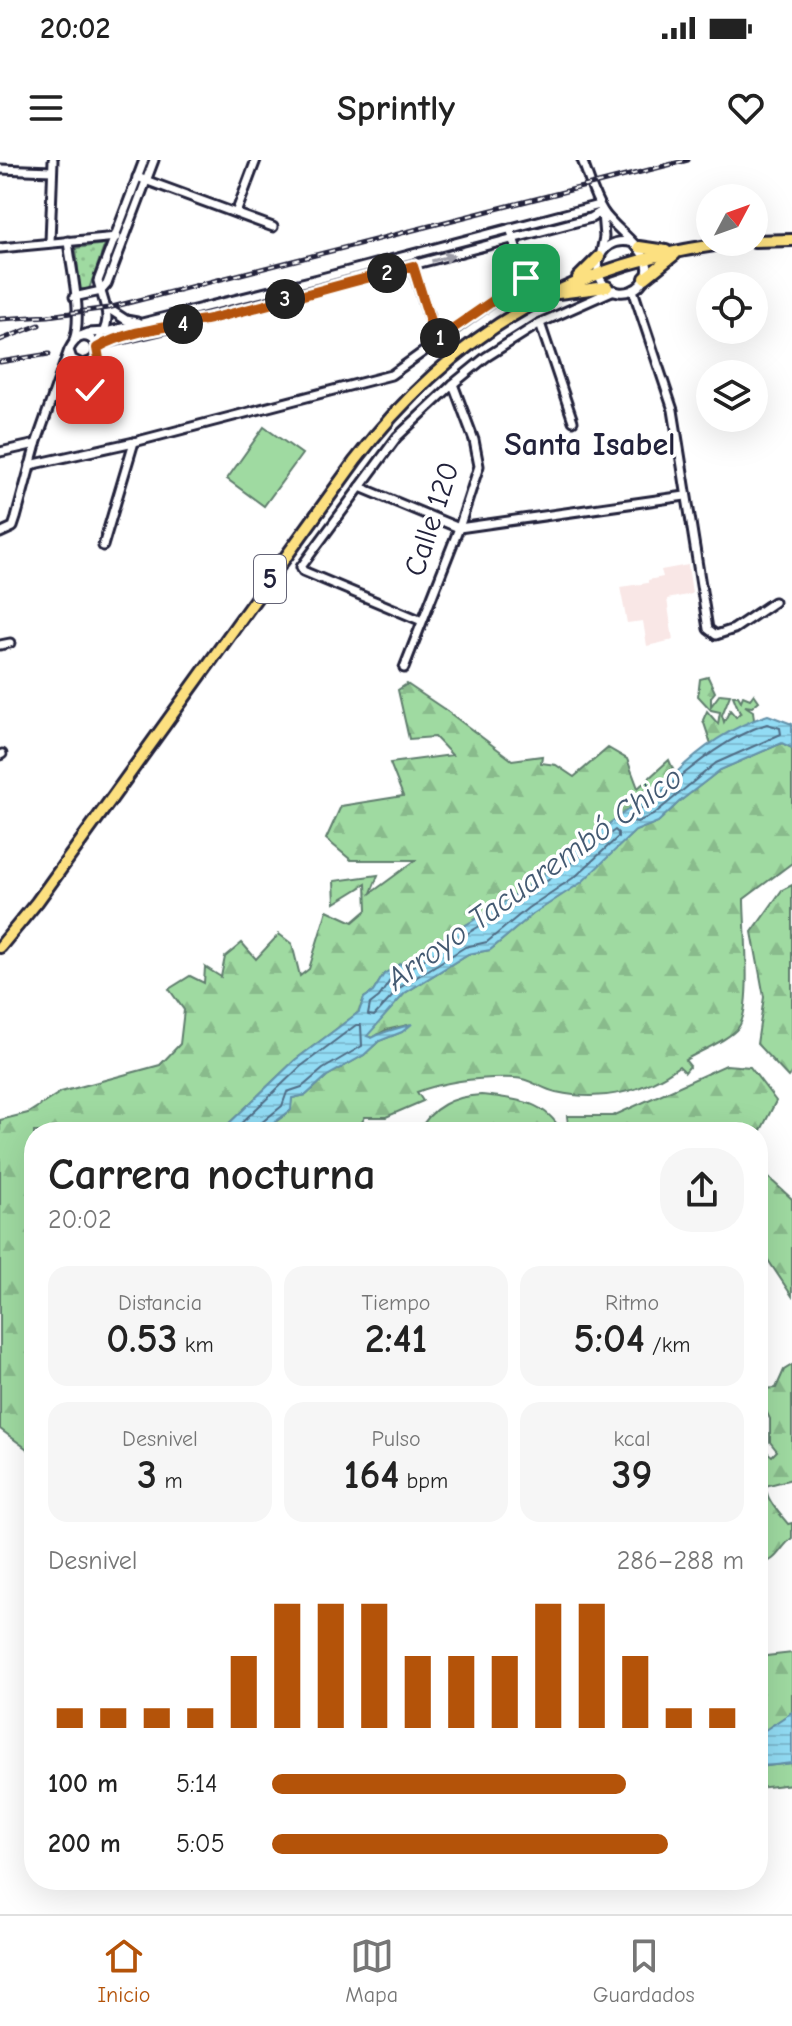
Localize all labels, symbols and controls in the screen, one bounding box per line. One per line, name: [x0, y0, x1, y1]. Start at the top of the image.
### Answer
text: 20:02: [40, 11, 110, 46]
icon: menu: [24, 86, 68, 130]
icon: heart: [724, 86, 768, 130]
text: Sprintly: [337, 88, 455, 129]
north arrow: [696, 184, 768, 256]
map controls: [696, 184, 768, 432]
pin: [492, 244, 560, 312]
one-way arrow: [430, 251, 455, 263]
pin: 2: [367, 253, 407, 293]
icon: arrive: [504, 256, 548, 300]
text: 2: [382, 260, 392, 286]
button: locate: [696, 272, 768, 344]
pin: 3: [265, 279, 305, 319]
text: 3: [280, 286, 290, 312]
pin: 4: [163, 304, 203, 344]
text: 4: [178, 311, 188, 337]
pin: 1: [420, 318, 460, 358]
text: 1: [436, 325, 444, 351]
pin: [56, 356, 124, 424]
button: layers: [696, 360, 768, 432]
icon: check: [68, 368, 112, 412]
district label: Santa Isabel: [504, 426, 676, 463]
street label: Calle 120: [397, 458, 467, 580]
road number: 5: [254, 555, 286, 603]
water label: Arroyo Tacuarembó Chico: [378, 758, 689, 998]
button: share: [660, 1148, 744, 1232]
text: Carrera nocturna: [48, 1149, 376, 1200]
text: 20:02: [48, 1205, 112, 1235]
text: Distancia: [118, 1290, 202, 1316]
text: Tiempo: [361, 1290, 431, 1316]
text: Ritmo: [605, 1290, 659, 1316]
text: 0.53: [106, 1316, 177, 1362]
text: 2:41: [365, 1316, 427, 1362]
text: 5:04: [574, 1316, 645, 1362]
text: km: [177, 1332, 214, 1358]
text: /km: [645, 1332, 690, 1358]
text: Desnivel: [122, 1426, 198, 1452]
text: Pulso: [371, 1426, 421, 1452]
text: kcal: [614, 1426, 650, 1452]
text: 3: [137, 1452, 157, 1498]
text: 164: [344, 1452, 399, 1498]
text: 39: [612, 1452, 652, 1498]
text: m: [157, 1468, 183, 1494]
text: bpm: [399, 1468, 448, 1494]
text: Desnivel: [48, 1546, 138, 1576]
text: 286–288 m: [617, 1546, 744, 1576]
text: 100 m: [48, 1769, 118, 1799]
text: 5:14: [176, 1769, 218, 1799]
text: 200 m: [48, 1829, 121, 1859]
text: 5:05: [176, 1829, 225, 1859]
tab: Inicio: [97, 1934, 150, 2008]
tab: Mapa: [345, 1934, 398, 2008]
tab: Guardados: [593, 1934, 695, 2008]

